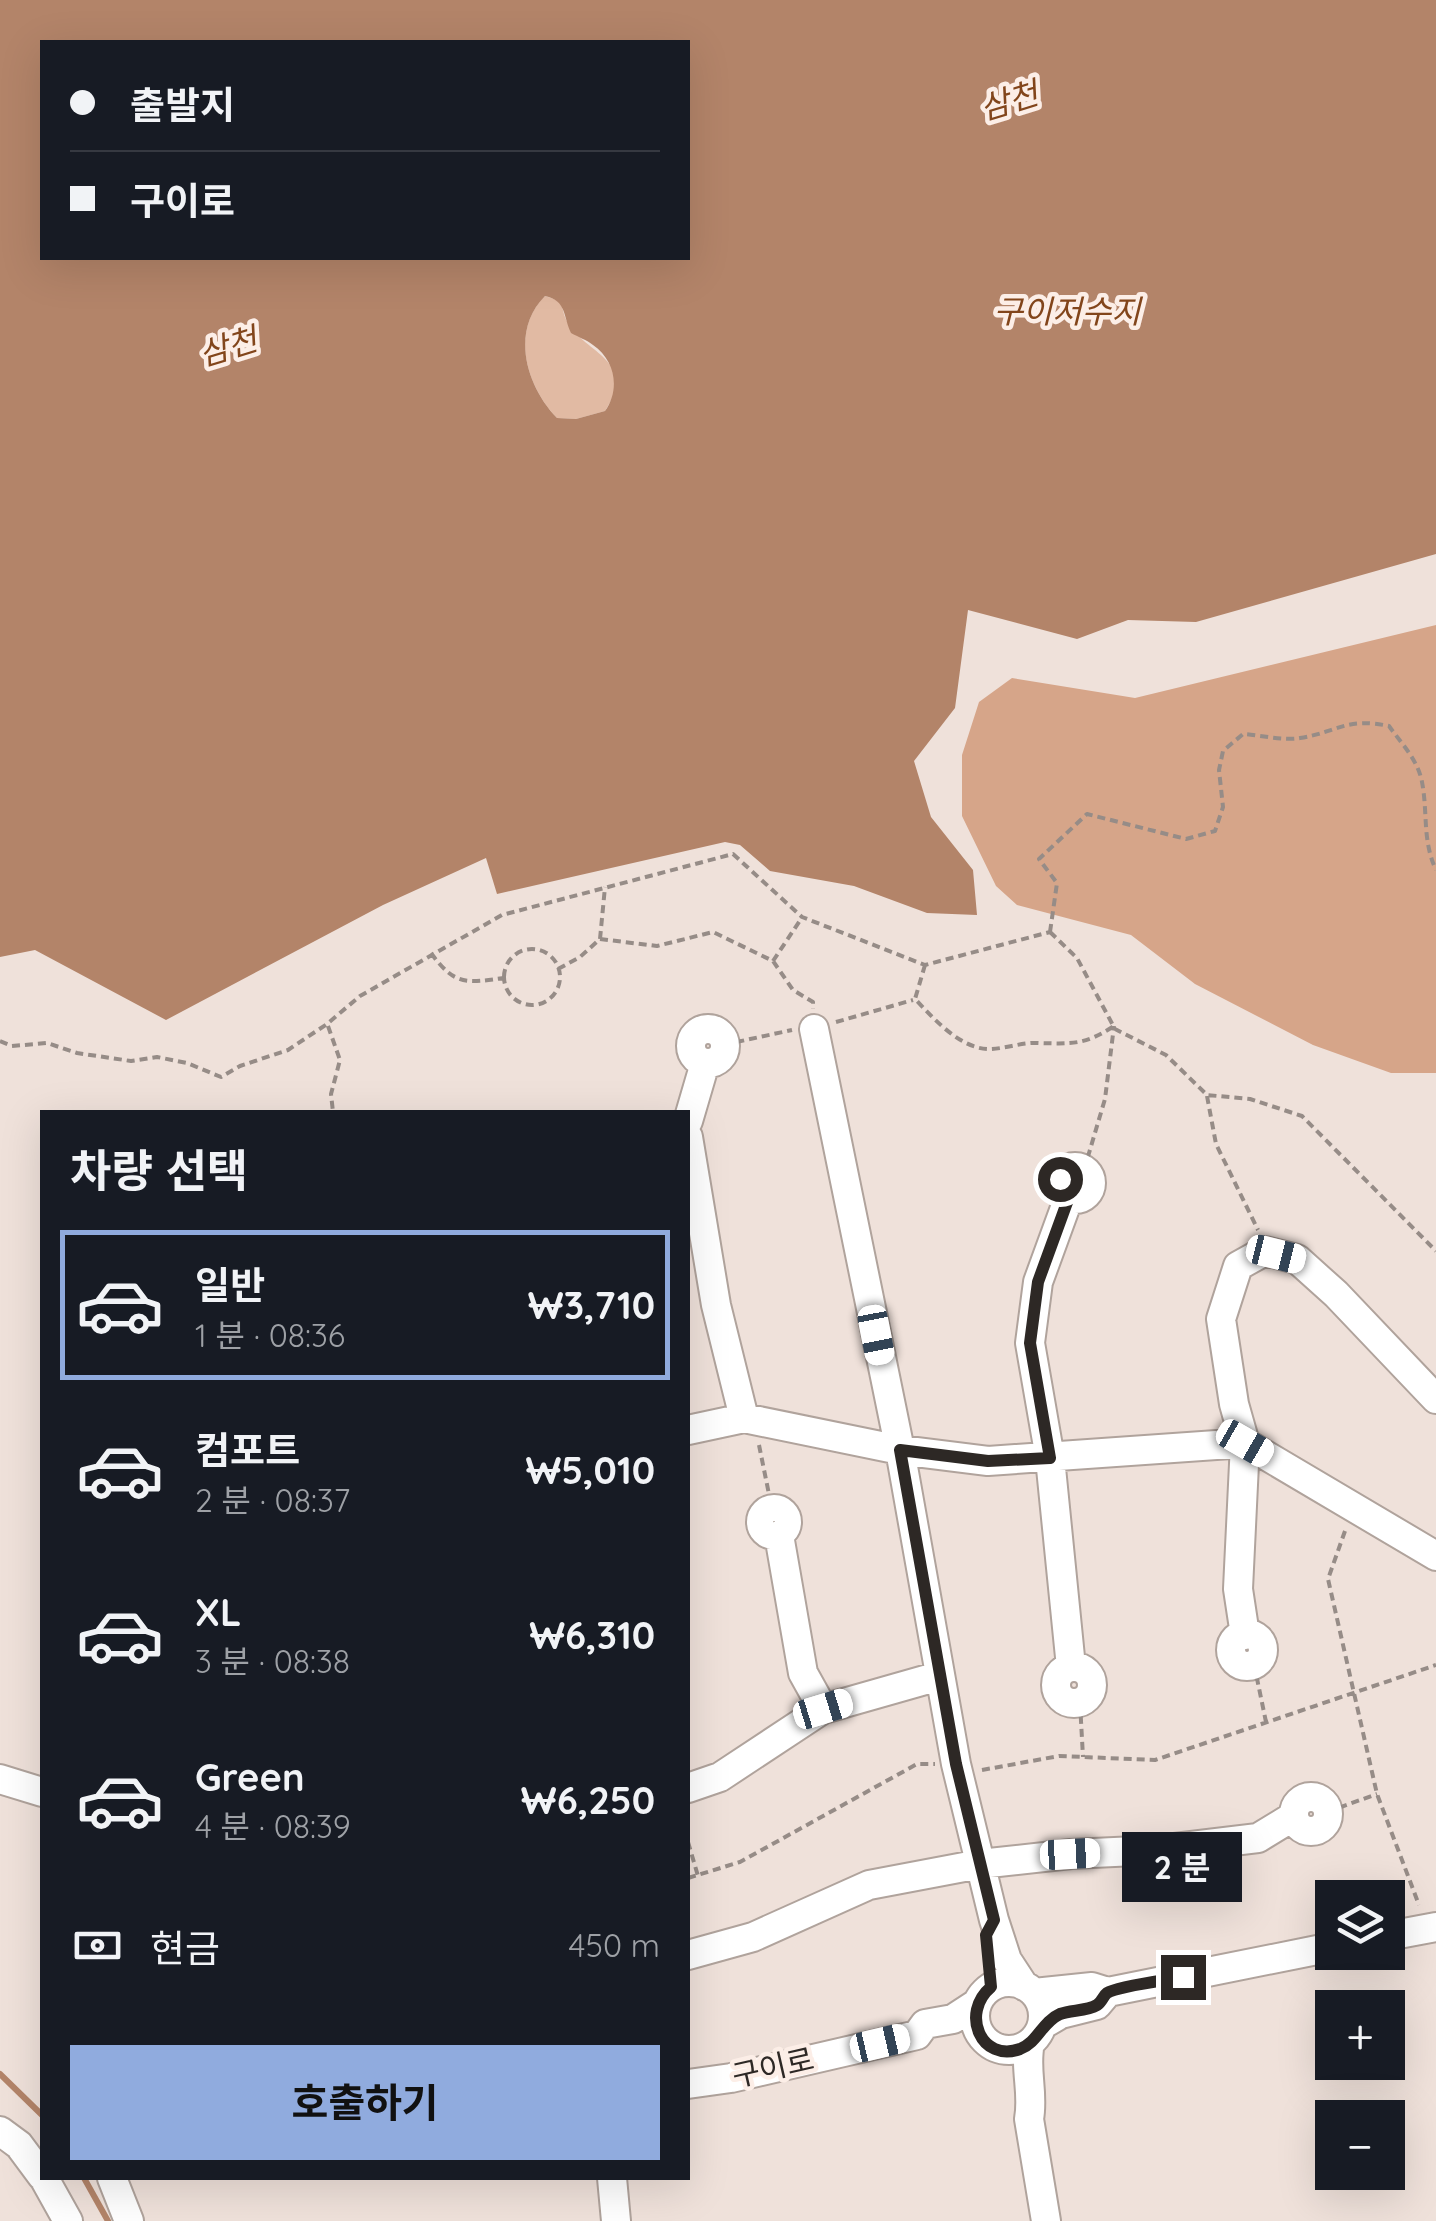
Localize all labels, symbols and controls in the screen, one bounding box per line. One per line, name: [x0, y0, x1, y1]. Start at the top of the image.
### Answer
water label: 삼천: [975, 71, 1046, 128]
text: 출발지: [130, 81, 235, 129]
text: 구이로: [130, 177, 235, 225]
water label: 구이저수지: [993, 291, 1143, 331]
water label: 삼천: [194, 317, 265, 374]
text: 차량 선택: [70, 1142, 248, 1198]
route start: [1038, 1157, 1083, 1202]
car: [1243, 1232, 1309, 1276]
icon: car: [75, 1260, 165, 1350]
text: 일반: [195, 1261, 265, 1309]
text: ₩3,710: [528, 1281, 655, 1329]
car: [856, 1303, 896, 1367]
text: 1 분 · 08:36: [195, 1315, 345, 1355]
car: [1212, 1415, 1278, 1471]
icon: car: [75, 1425, 165, 1515]
text: 컴포트: [195, 1426, 300, 1474]
text: ₩5,010: [525, 1446, 655, 1494]
text: 2 분 · 08:37: [195, 1480, 350, 1520]
text: XL: [195, 1588, 241, 1636]
icon: car: [75, 1590, 165, 1680]
text: ₩6,310: [529, 1611, 655, 1659]
text: 3 분 · 08:38: [195, 1641, 350, 1681]
car: [790, 1686, 856, 1732]
text: Green: [195, 1753, 305, 1801]
icon: car: [75, 1755, 165, 1845]
text: ₩6,250: [521, 1776, 655, 1824]
text: 4 분 · 08:39: [195, 1806, 351, 1846]
callout: 2 분: [1123, 1832, 1243, 1902]
car: [1039, 1837, 1101, 1871]
text: 2 분: [1154, 1847, 1210, 1887]
map controls: [1315, 1880, 1405, 2190]
button: layers: [1315, 1880, 1405, 1970]
icon: cash: [70, 1918, 125, 1973]
text: 현금: [150, 1924, 220, 1972]
text: 450 m: [568, 1925, 660, 1965]
route end: [1161, 1955, 1206, 2000]
button: +: [1315, 1990, 1405, 2080]
car: [847, 2022, 913, 2064]
street label: 구이로: [728, 2039, 817, 2095]
button: 호출하기: [70, 2045, 660, 2160]
button: −: [1315, 2100, 1405, 2190]

